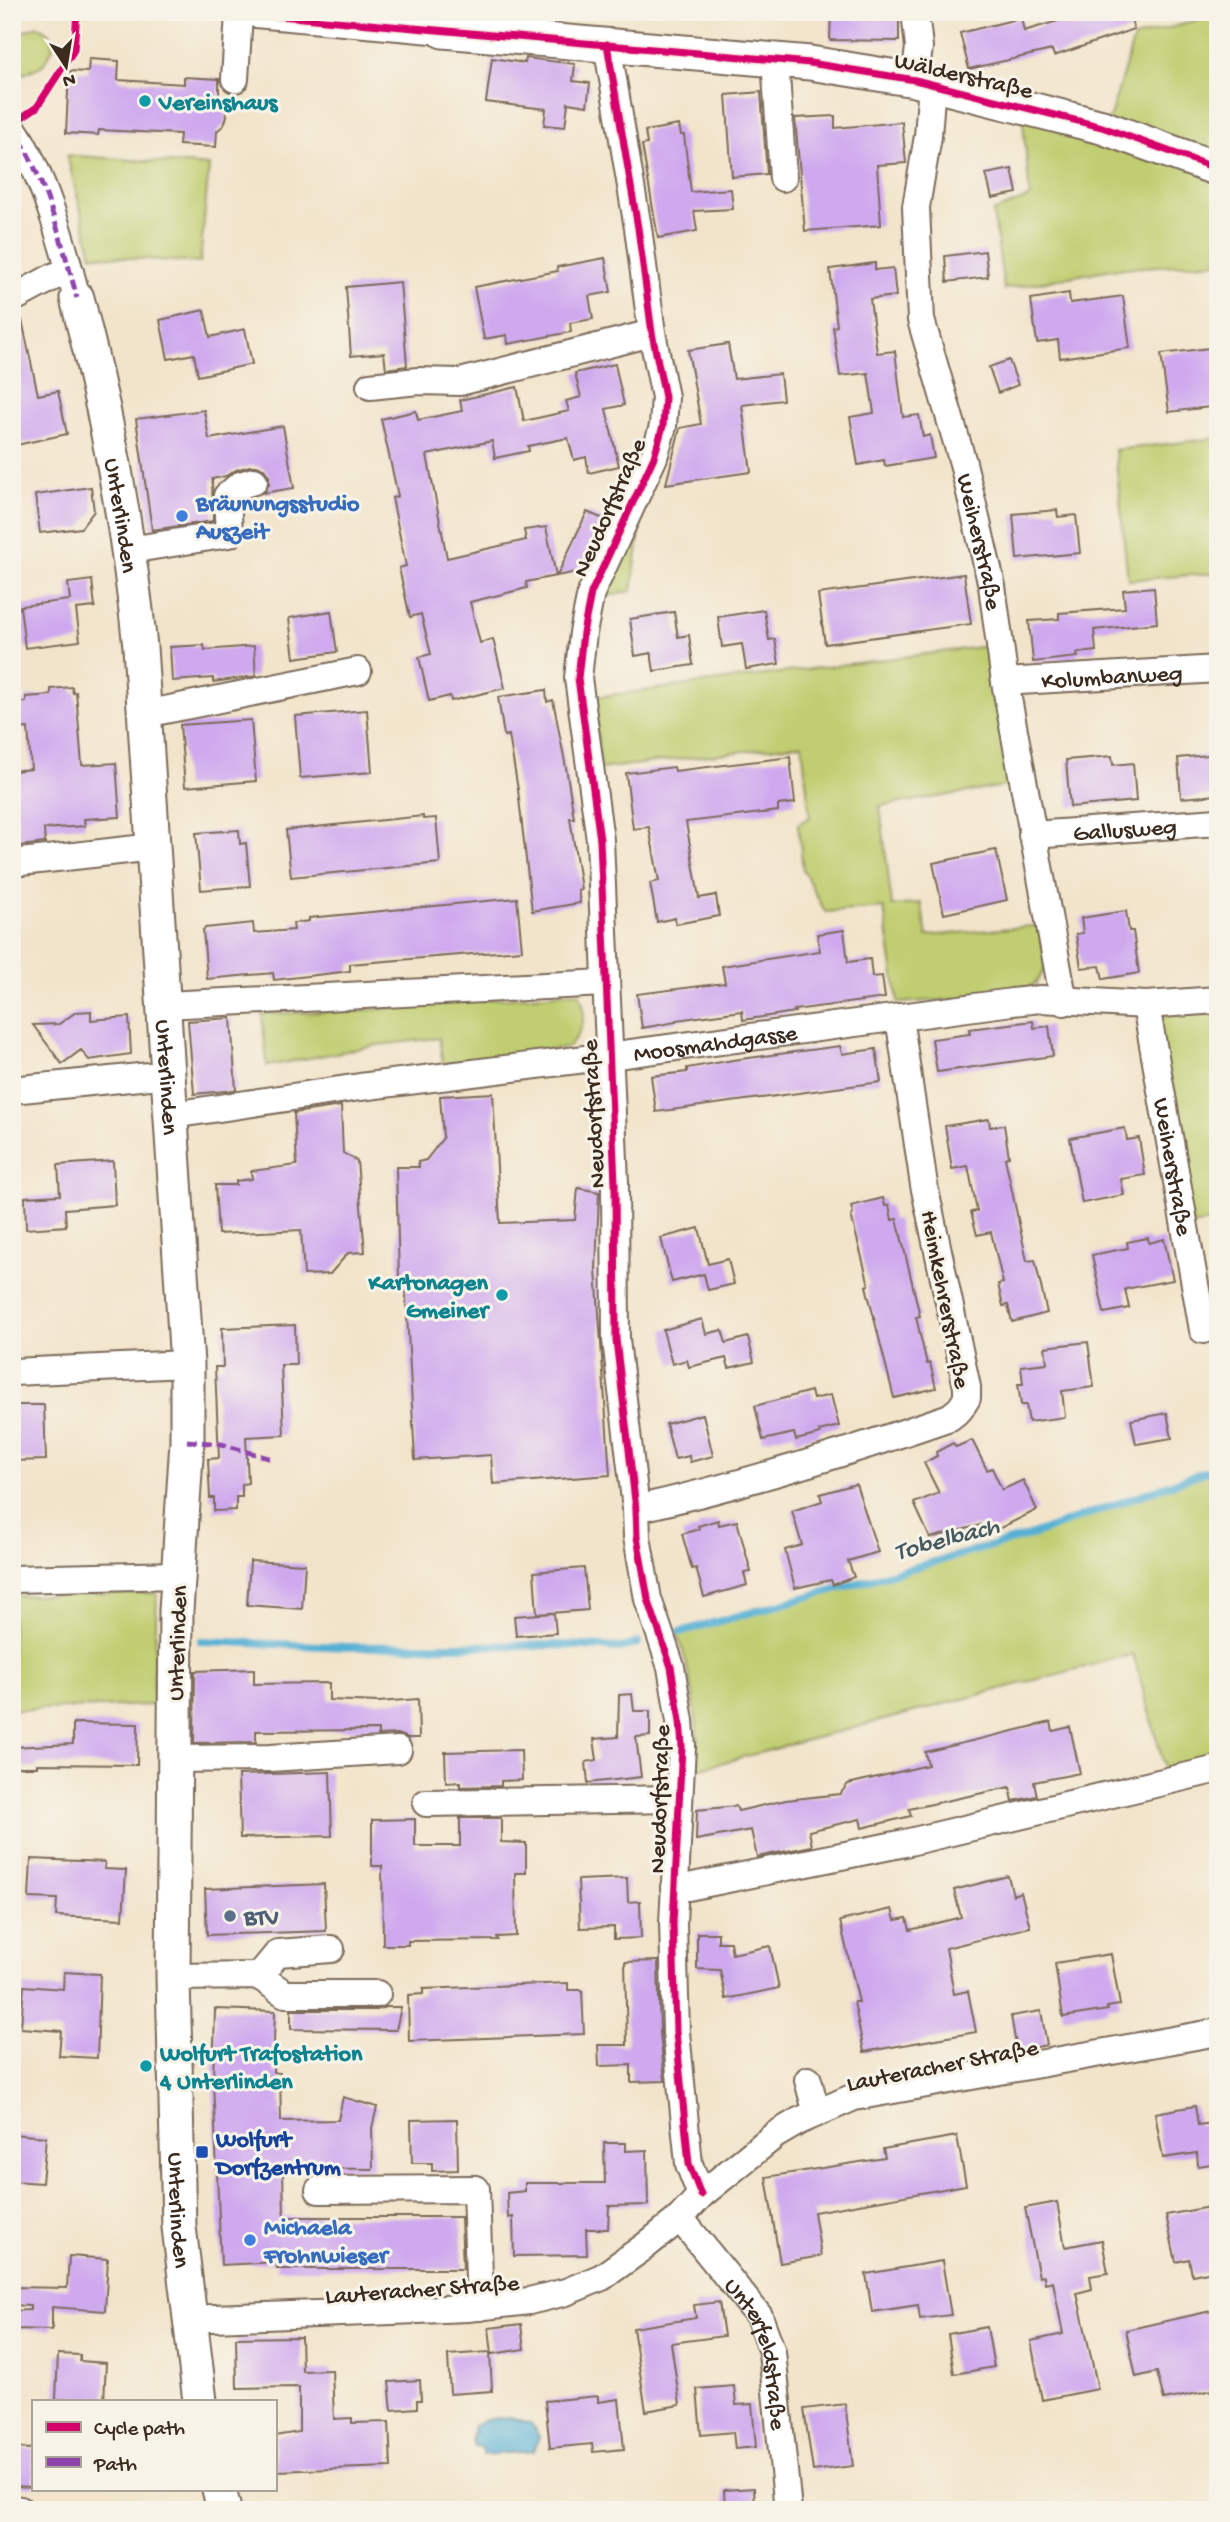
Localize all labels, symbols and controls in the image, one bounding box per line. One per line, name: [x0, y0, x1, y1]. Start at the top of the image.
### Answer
north arrow: [32, 32, 102, 102]
street label: Wälderstraße: [891, 47, 1036, 108]
text: N: [60, 67, 77, 92]
place label: Vereinshaus: [158, 90, 279, 119]
marker: Vereinshaus: [137, 93, 153, 109]
street label: Neudorfstraße: [568, 434, 655, 582]
street label: Unterlinden: [95, 456, 142, 575]
street label: Weiherstraße: [948, 471, 1006, 613]
place label: Bräunungsstudio Auszeit: [195, 491, 360, 548]
marker: Bräunungsstudio Auszeit: [174, 508, 190, 524]
street label: Kolumbanweg: [1041, 660, 1183, 698]
street label: Gallusweg: [1072, 814, 1178, 850]
street label: Unterlinden: [146, 1019, 183, 1137]
street label: Moosmahdgasse: [632, 1020, 800, 1071]
street label: Neudorfstraße: [577, 1038, 614, 1189]
street label: Weiherstraße: [1145, 1096, 1197, 1239]
street label: Heimkehrerstraße: [912, 1208, 975, 1392]
place label: Kartonagen Gmeiner: [368, 1270, 490, 1327]
marker: Kartonagen Gmeiner: [494, 1287, 510, 1303]
water label: Tobelbach: [891, 1512, 1004, 1570]
street label: Unterlinden: [163, 1584, 196, 1701]
street label: Neudorfstraße: [644, 1723, 679, 1874]
place label: BTV: [243, 1905, 279, 1934]
marker: BTV: [222, 1908, 238, 1924]
street label: Lauteracher Straße: [844, 2035, 1042, 2100]
place label: Wolfurt Trafostation 4 Unterlinden: [159, 2041, 363, 2098]
marker: Wolfurt Trafostation 4 Unterlinden: [138, 2058, 154, 2074]
place label: Wolfurt Dorfzentrum: [214, 2127, 341, 2184]
marker: Wolfurt Dorfzentrum: [194, 2144, 210, 2160]
street label: Unterlinden: [159, 2152, 195, 2270]
place label: Michaela Frohnwieser: [263, 2215, 390, 2272]
marker: Michaela Frohnwieser: [242, 2232, 258, 2248]
street label: Lauteracher Straße: [324, 2270, 521, 2313]
street label: Unterfeldstraße: [716, 2273, 791, 2432]
legend: [32, 2400, 276, 2490]
text: Cycle path: [94, 2418, 185, 2443]
text: Path: [93, 2454, 137, 2479]

